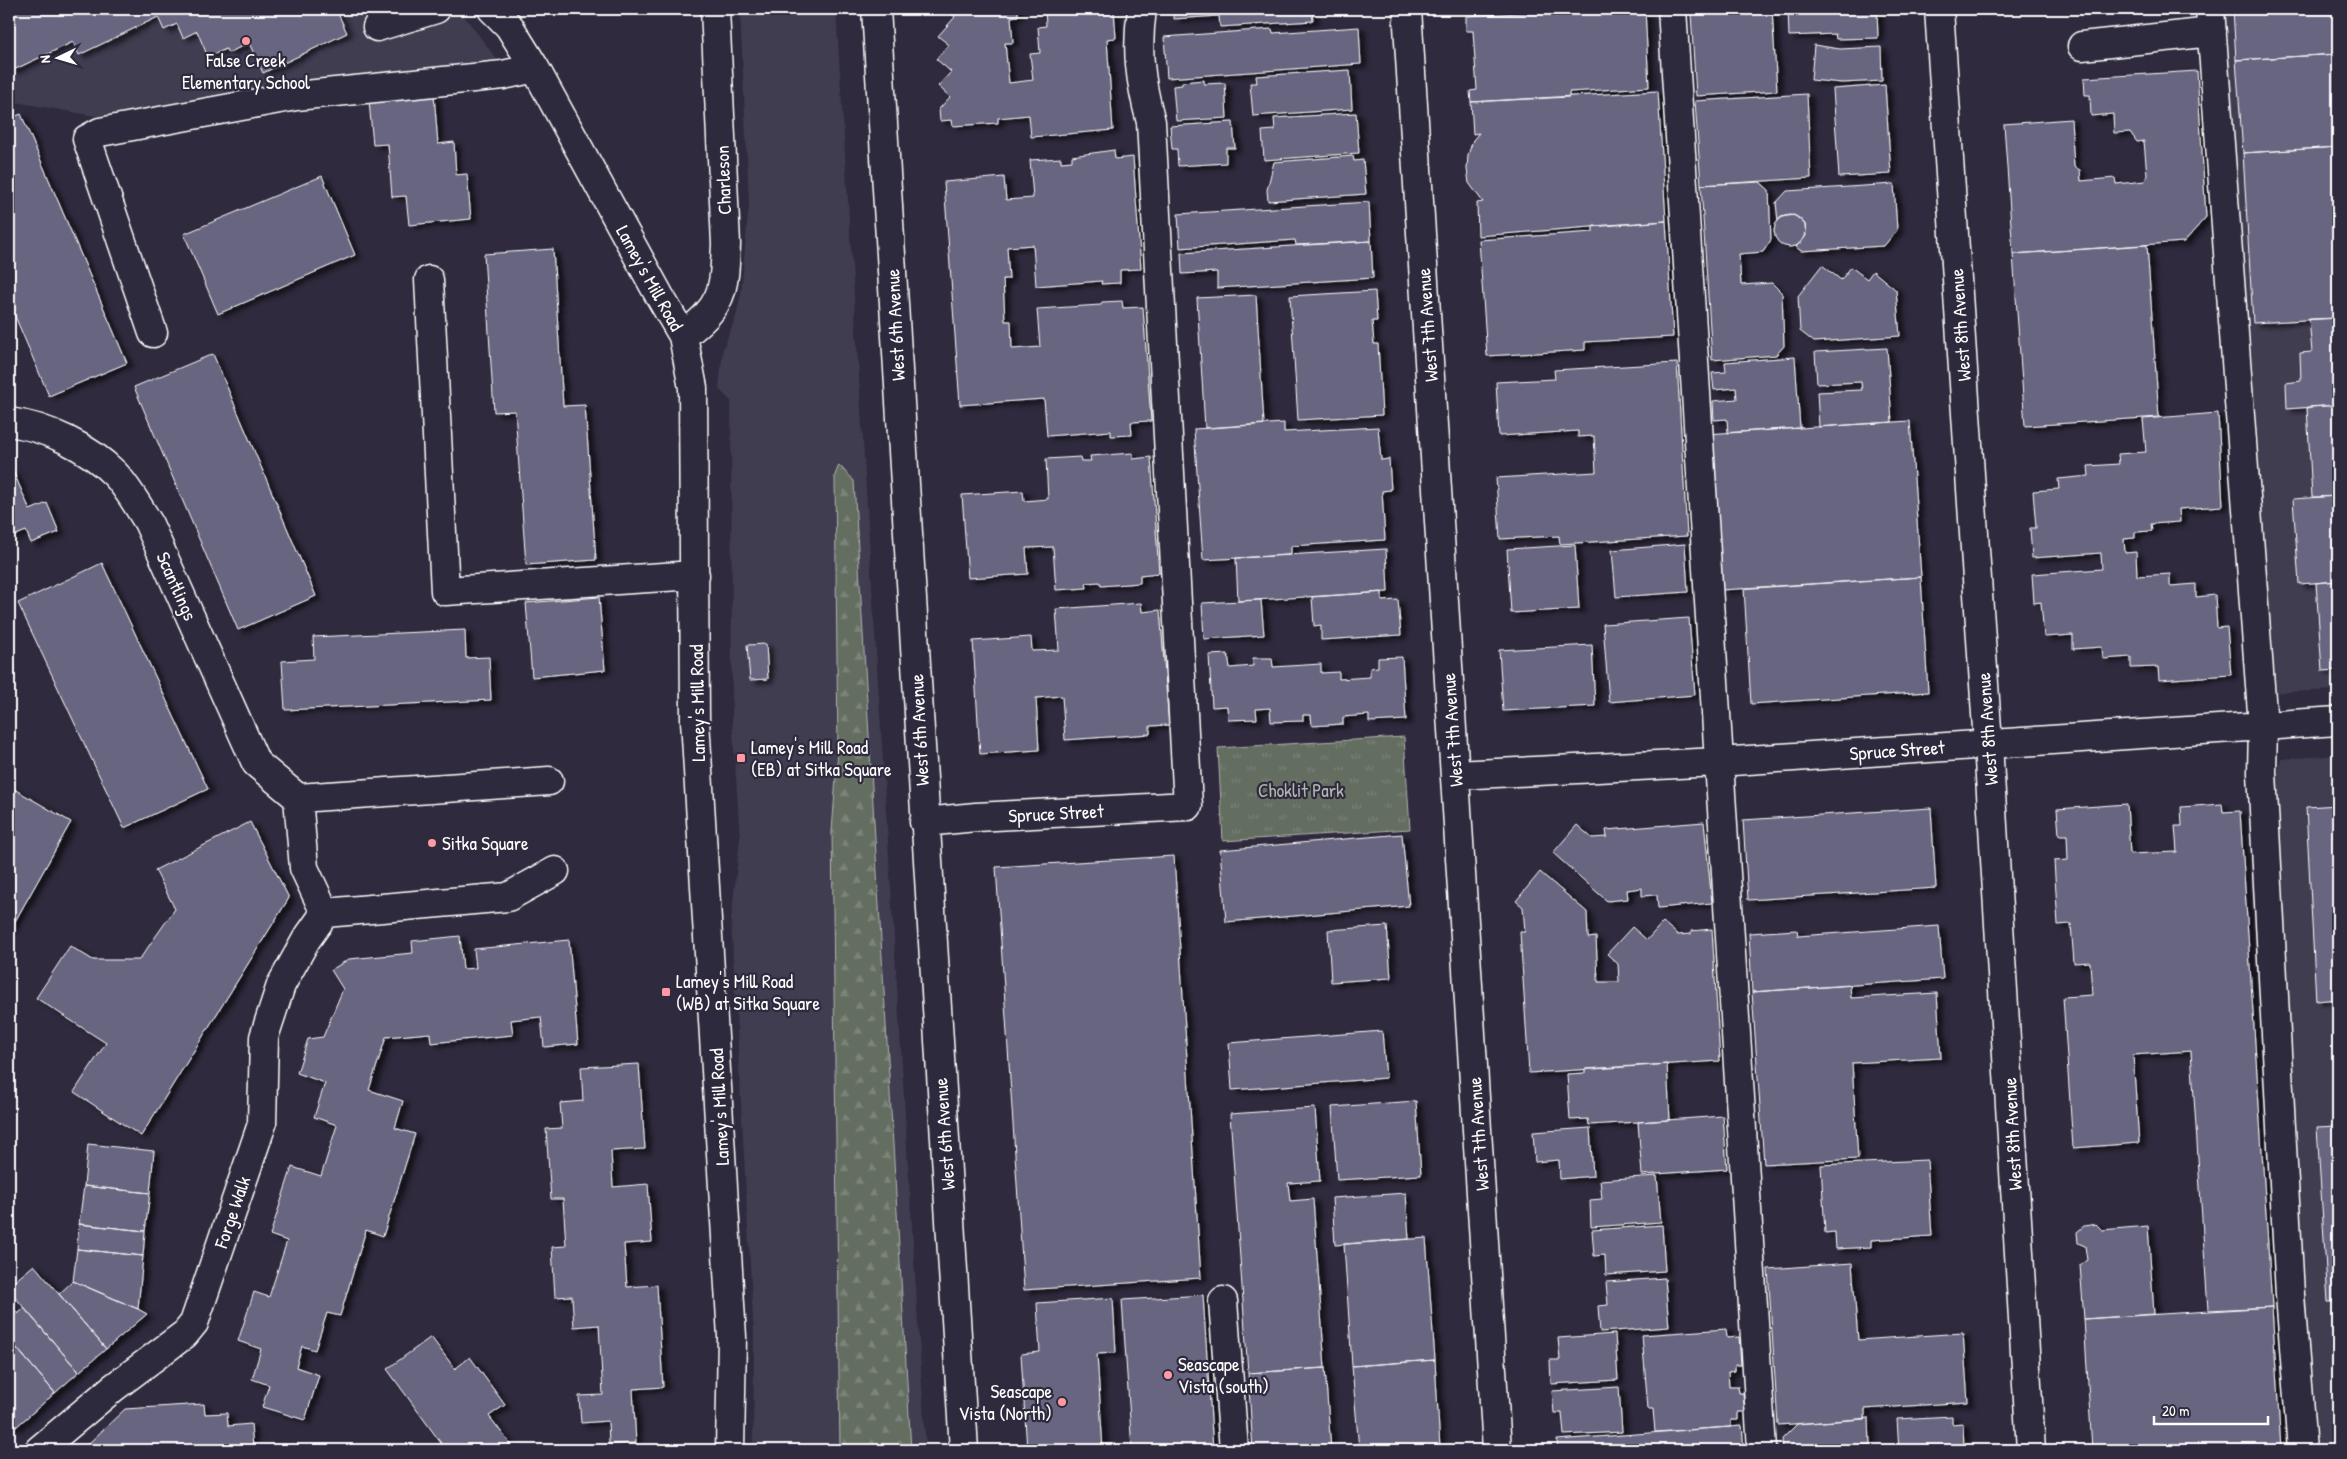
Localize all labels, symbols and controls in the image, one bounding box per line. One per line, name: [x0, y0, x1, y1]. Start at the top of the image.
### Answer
north arrow: [32, 32, 82, 82]
marker: False Creek Elementary School: [240, 35, 252, 47]
place label: False Creek Elementary School: [182, 47, 311, 95]
text: N: [35, 54, 54, 64]
street label: Charleson: [709, 145, 737, 215]
street label: Lamey's Mill Road: [610, 220, 690, 336]
street label: West 7th Avenue: [1410, 267, 1444, 383]
street label: West 8th Avenue: [1943, 267, 1977, 382]
street label: West 6th Avenue: [879, 268, 911, 382]
street label: Scantlings: [150, 548, 204, 624]
street label: Lamey's Mill Road: [683, 644, 711, 762]
street label: West 8th Avenue: [1970, 671, 2004, 786]
street label: West 7th Avenue: [1435, 672, 1469, 788]
street label: West 6th Avenue: [903, 673, 935, 787]
place label: Lamey's Mill Road (EB) at Sitka Square: [751, 734, 892, 782]
street label: Spruce Street: [1849, 734, 1946, 766]
marker: Lamey's Mill Road (EB) at Sitka Square: [735, 752, 747, 764]
park label: Choklit Park: [1258, 777, 1344, 803]
street label: Spruce Street: [1008, 797, 1105, 828]
place label: Sitka Square: [442, 830, 529, 856]
marker: Sitka Square: [426, 837, 438, 849]
place label: Lamey's Mill Road (WB) at Sitka Square: [676, 968, 820, 1016]
marker: Lamey's Mill Road (WB) at Sitka Square: [660, 986, 672, 998]
street label: Lamey's Mill Road: [703, 1047, 735, 1166]
street label: West 7th Avenue: [1461, 1076, 1495, 1192]
street label: West 6th Avenue: [927, 1077, 961, 1191]
street label: West 8th Avenue: [1996, 1077, 2028, 1191]
street label: Forge Walk: [207, 1172, 256, 1252]
place label: Seascape Vista (south): [1178, 1351, 1269, 1399]
marker: Seascape Vista (south): [1162, 1369, 1174, 1381]
place label: Seascape Vista (North): [959, 1378, 1052, 1426]
scale bar: [2154, 1394, 2268, 1426]
marker: Seascape Vista (North): [1056, 1396, 1068, 1408]
text: 20 m: [2162, 1400, 2189, 1421]

